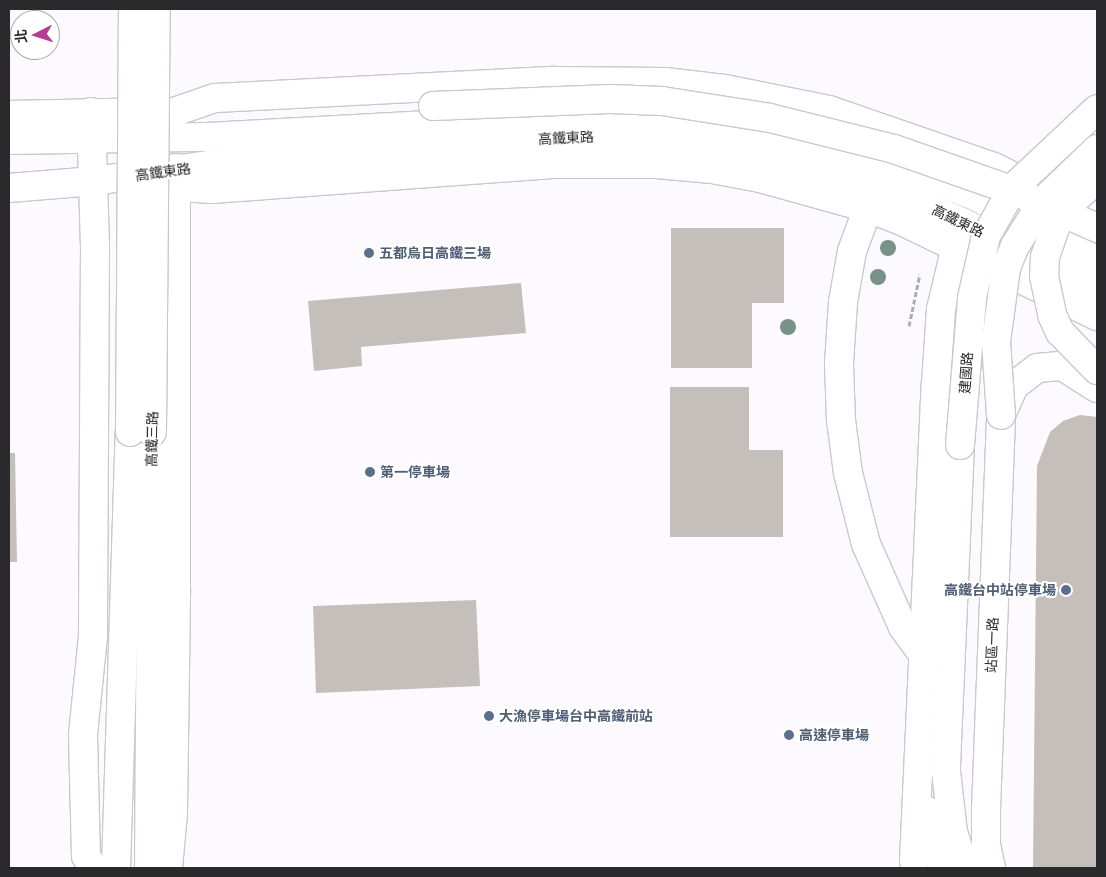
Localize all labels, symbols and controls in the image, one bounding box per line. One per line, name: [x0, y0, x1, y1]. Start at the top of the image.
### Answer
north arrow: [10, 10, 60, 60]
text: 北: [11, 29, 30, 44]
street label: 高鐵東路: [538, 128, 594, 148]
street label: 高鐵東路: [134, 160, 192, 184]
street label: 高鐵東路: [929, 201, 987, 241]
place label: 五都烏日高鐵三場: [379, 245, 491, 261]
marker: 五都烏日高鐵三場: [363, 247, 375, 259]
street label: 建國路: [956, 351, 976, 395]
street label: 高鐵三路: [143, 411, 161, 467]
place label: 第一停車場: [380, 464, 450, 480]
marker: 第一停車場: [364, 466, 376, 478]
place label: 高鐵台中站停車場: [944, 582, 1056, 598]
marker: 高鐵台中站停車場: [1060, 584, 1072, 596]
street label: 站區一路: [983, 617, 1001, 673]
place label: 大漁停車場台中高鐵前站: [499, 708, 653, 724]
marker: 大漁停車場台中高鐵前站: [483, 710, 495, 722]
place label: 高速停車場: [799, 727, 869, 743]
marker: 高速停車場: [783, 729, 795, 741]

